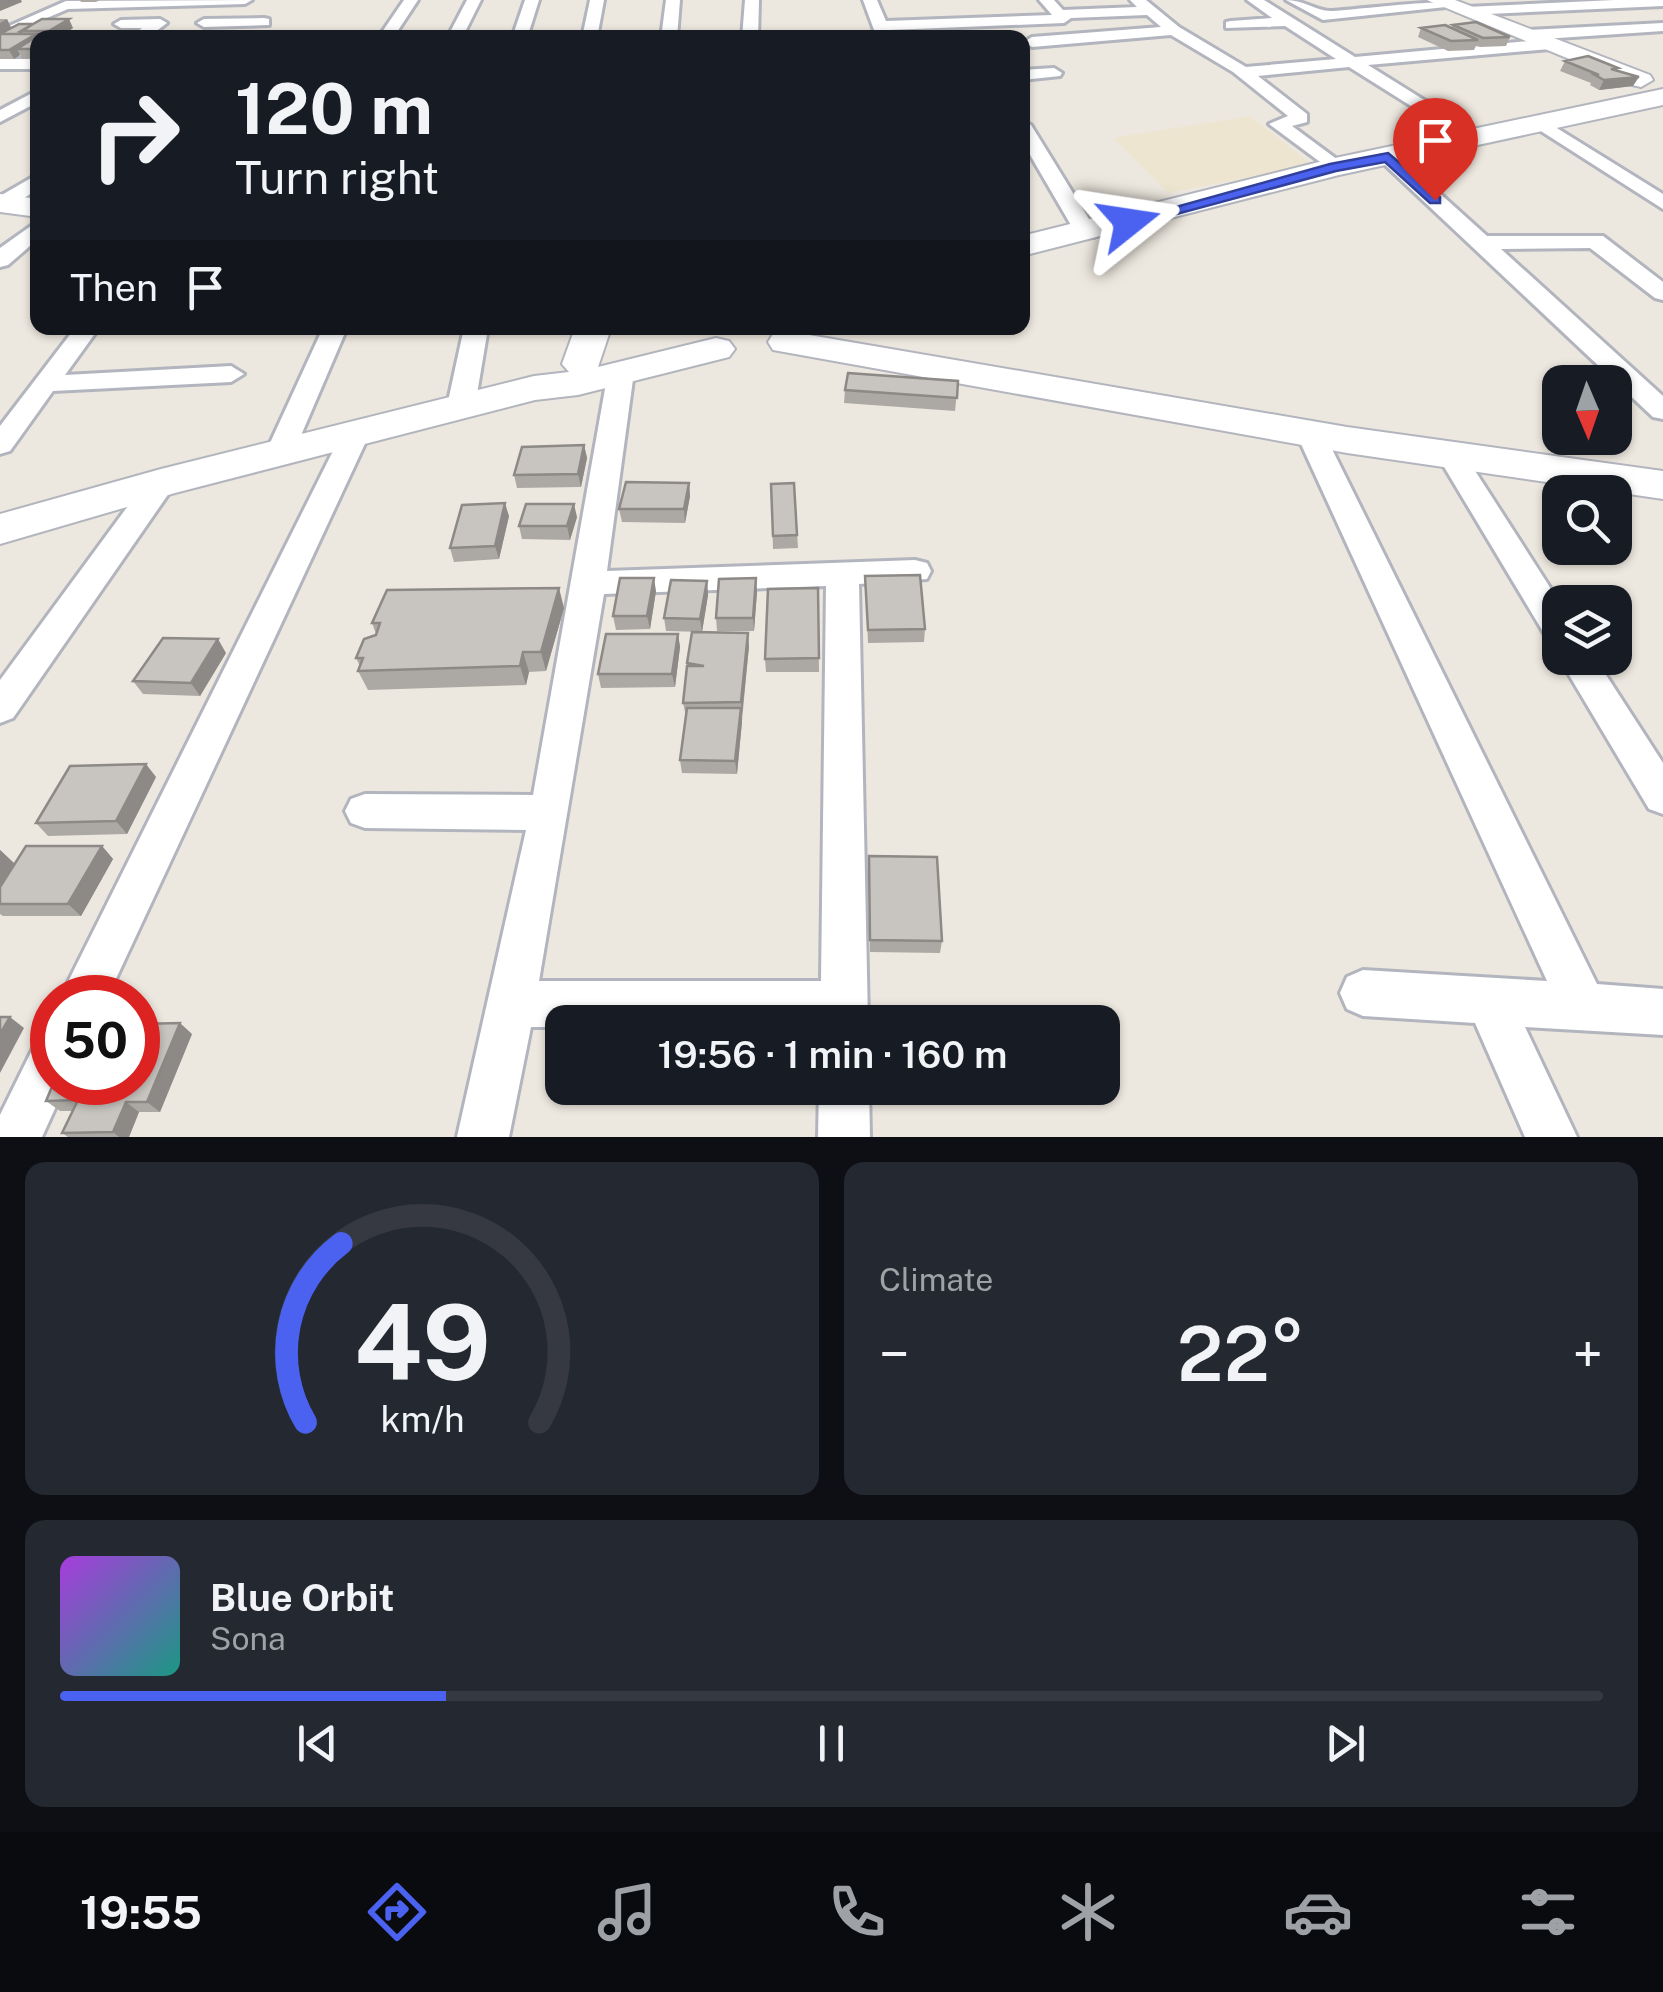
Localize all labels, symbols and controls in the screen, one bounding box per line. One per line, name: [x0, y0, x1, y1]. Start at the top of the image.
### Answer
text: 120 m: [235, 67, 433, 150]
icon: right: [70, 70, 200, 200]
pin: [1393, 98, 1478, 201]
icon: arrive: [1408, 113, 1463, 168]
text: Turn right: [235, 151, 439, 204]
position arrow: [1077, 170, 1181, 274]
icon: arrive: [178, 260, 233, 315]
text: Then: [70, 265, 158, 310]
north arrow: [1542, 365, 1632, 455]
map controls: [1542, 365, 1632, 675]
button: search: [1542, 475, 1632, 565]
button: layers: [1542, 585, 1632, 675]
speed limit sign: 50: [30, 975, 160, 1105]
text: 19:56 · 1 min · 160 m: [657, 1032, 1008, 1077]
text: Climate: [879, 1261, 993, 1298]
text: 49: [354, 1281, 490, 1403]
text: 22°: [1177, 1310, 1305, 1398]
text: −: [879, 1322, 910, 1386]
text: +: [1573, 1322, 1603, 1386]
text: km/h: [380, 1398, 464, 1440]
text: Blue Orbit: [210, 1575, 394, 1620]
text: Sona: [210, 1620, 286, 1657]
icon: previous: [290, 1716, 345, 1771]
icon: pause: [804, 1716, 859, 1771]
icon: next: [1318, 1716, 1373, 1771]
icon: directions: [362, 1877, 432, 1947]
icon: music: [592, 1877, 662, 1947]
icon: phone: [822, 1877, 892, 1947]
icon: climate: [1053, 1877, 1123, 1947]
icon: car: [1283, 1877, 1353, 1947]
icon: filters: [1513, 1877, 1583, 1947]
text: 19:55: [80, 1886, 202, 1939]

